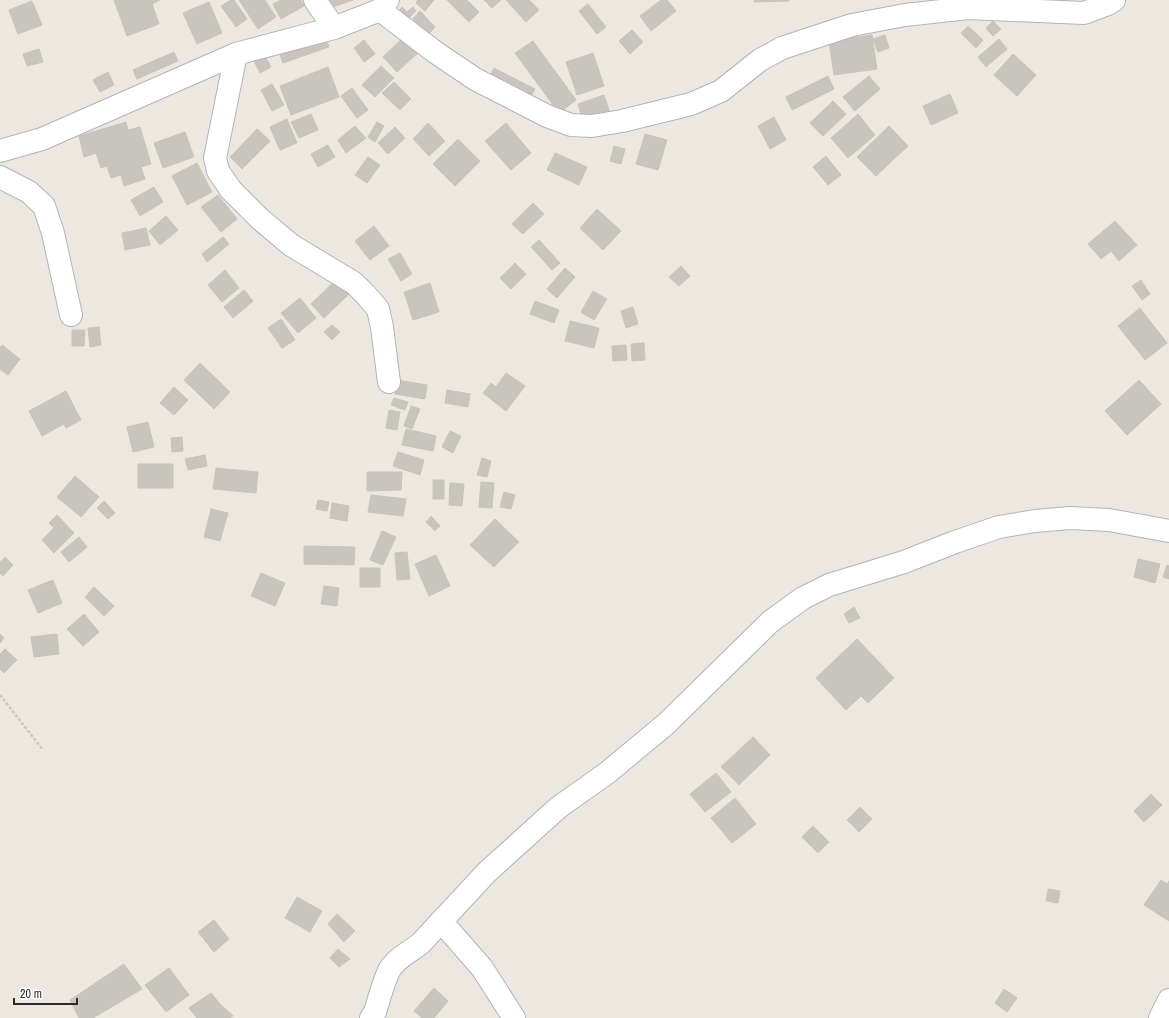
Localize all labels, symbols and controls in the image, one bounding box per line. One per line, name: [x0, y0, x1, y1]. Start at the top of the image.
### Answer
scale bar: [14, 980, 77, 1006]
text: 20 m: [20, 986, 42, 1002]

